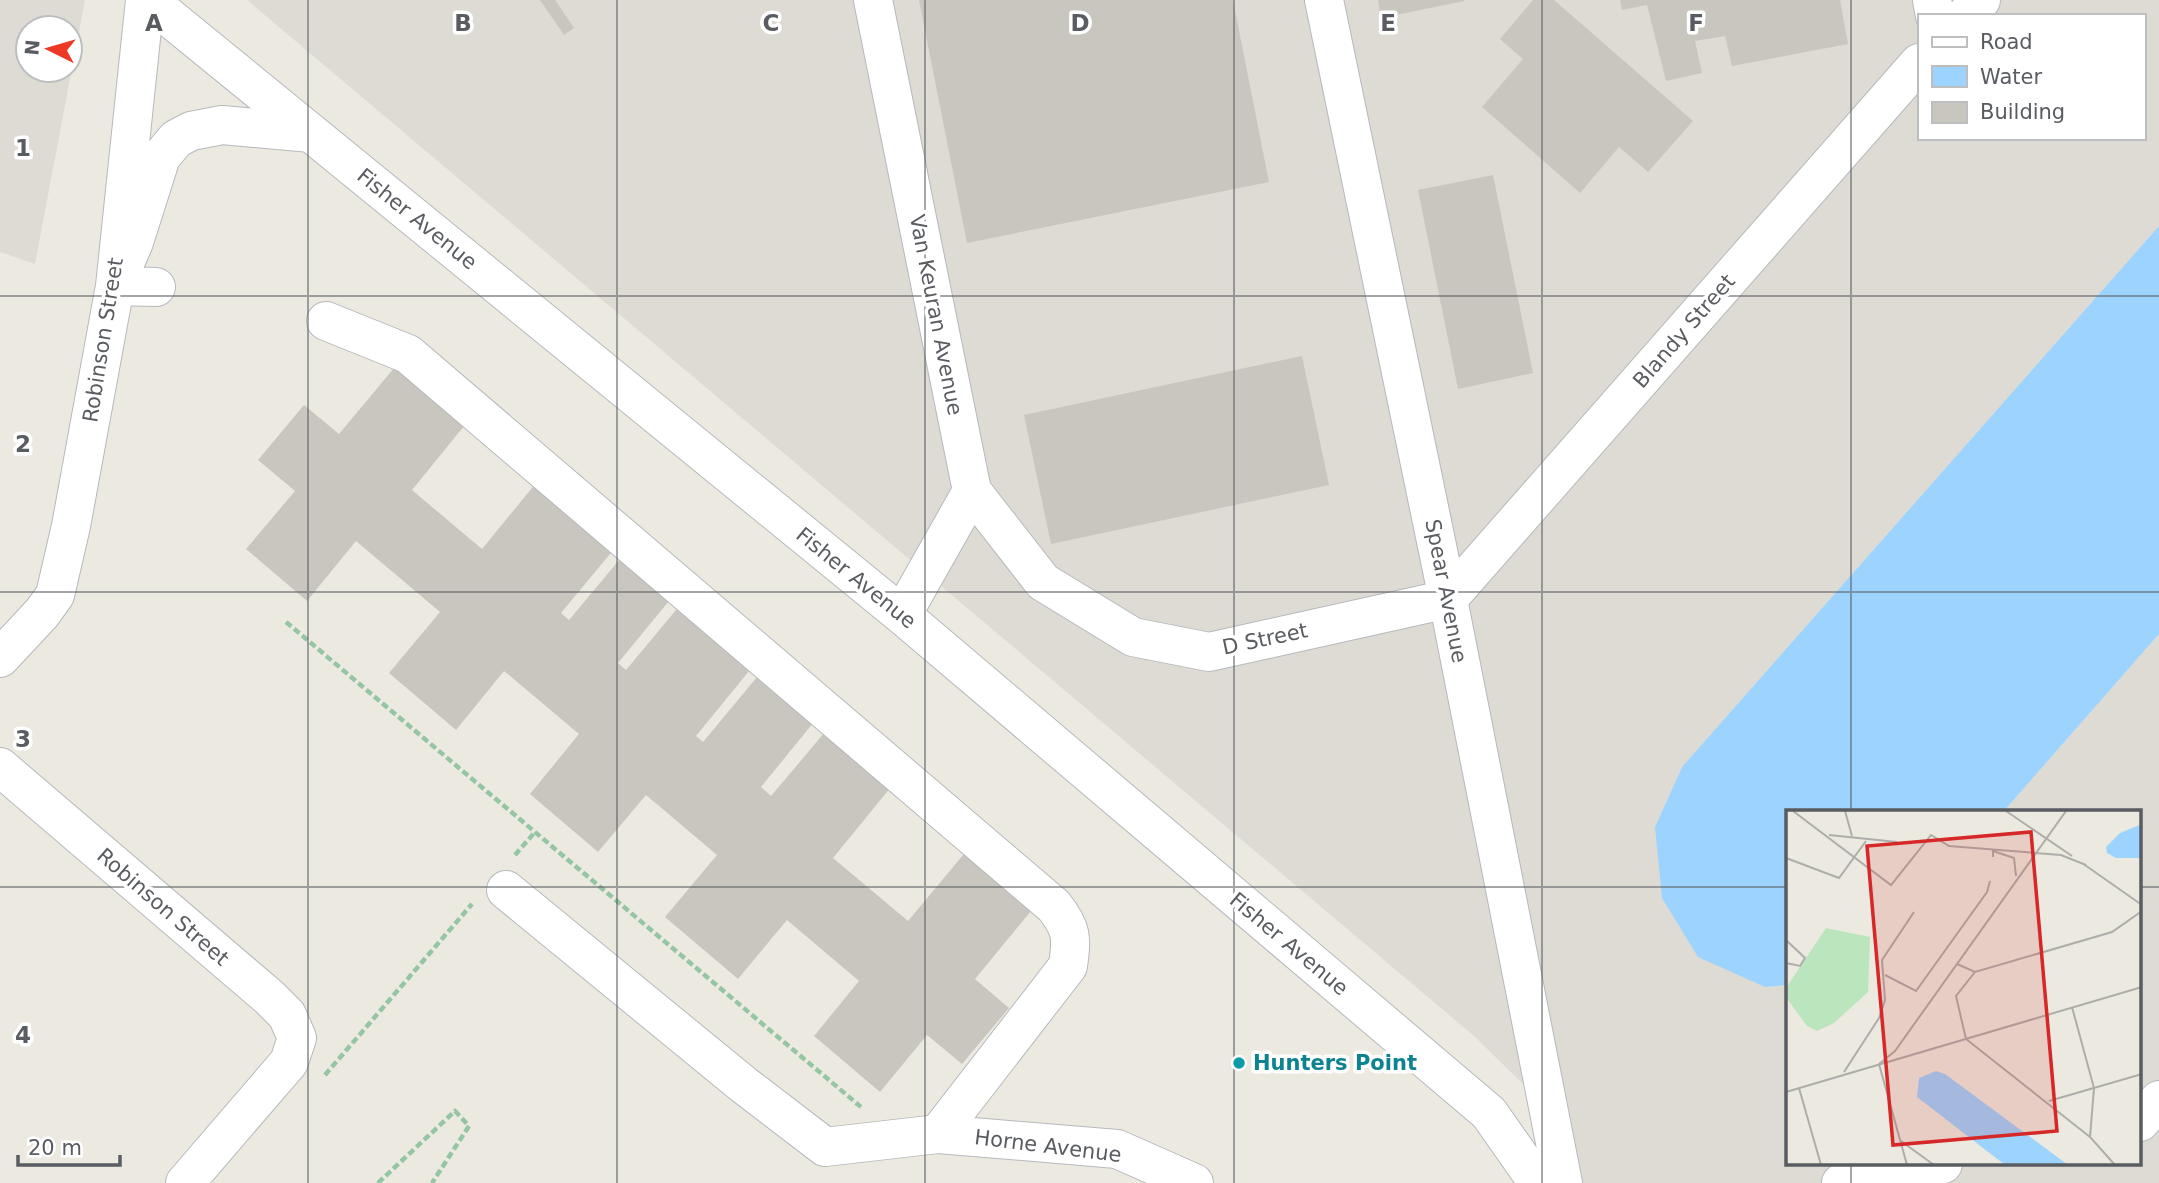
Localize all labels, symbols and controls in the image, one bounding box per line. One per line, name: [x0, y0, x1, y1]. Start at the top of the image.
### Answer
text: A: [145, 10, 163, 36]
text: B: [454, 10, 472, 36]
text: C: [763, 10, 779, 36]
text: D: [1070, 10, 1090, 36]
text: E: [1380, 10, 1396, 36]
text: F: [1688, 10, 1704, 36]
north arrow: [14, 14, 84, 84]
legend: [1918, 14, 2145, 140]
text: Road: [1980, 30, 2033, 54]
text: N: [20, 39, 44, 56]
text: Water: [1980, 65, 2042, 89]
text: Building: [1980, 100, 2065, 124]
text: 1: [15, 135, 31, 161]
street label: Fisher Avenue: [352, 163, 482, 275]
street label: Van Keuran Avenue: [905, 213, 967, 417]
street label: Robinson Street: [78, 256, 128, 424]
street label: Blandy Street: [1628, 269, 1740, 393]
text: 2: [15, 431, 31, 457]
street label: Spear Avenue: [1420, 517, 1472, 665]
street label: Fisher Avenue: [791, 522, 921, 634]
street label: D Street: [1220, 618, 1310, 660]
text: 3: [15, 726, 31, 752]
inset map: [1786, 810, 2142, 1166]
street label: Robinson Street: [92, 843, 234, 971]
street label: Fisher Avenue: [1225, 888, 1353, 1000]
text: 4: [15, 1022, 31, 1048]
place label: Hunters Point: [1253, 1051, 1417, 1075]
marker: Hunters Point: [1231, 1055, 1247, 1071]
scale bar: [18, 1124, 119, 1168]
street label: Horne Avenue: [973, 1125, 1123, 1167]
text: 20 m: [28, 1136, 82, 1160]

